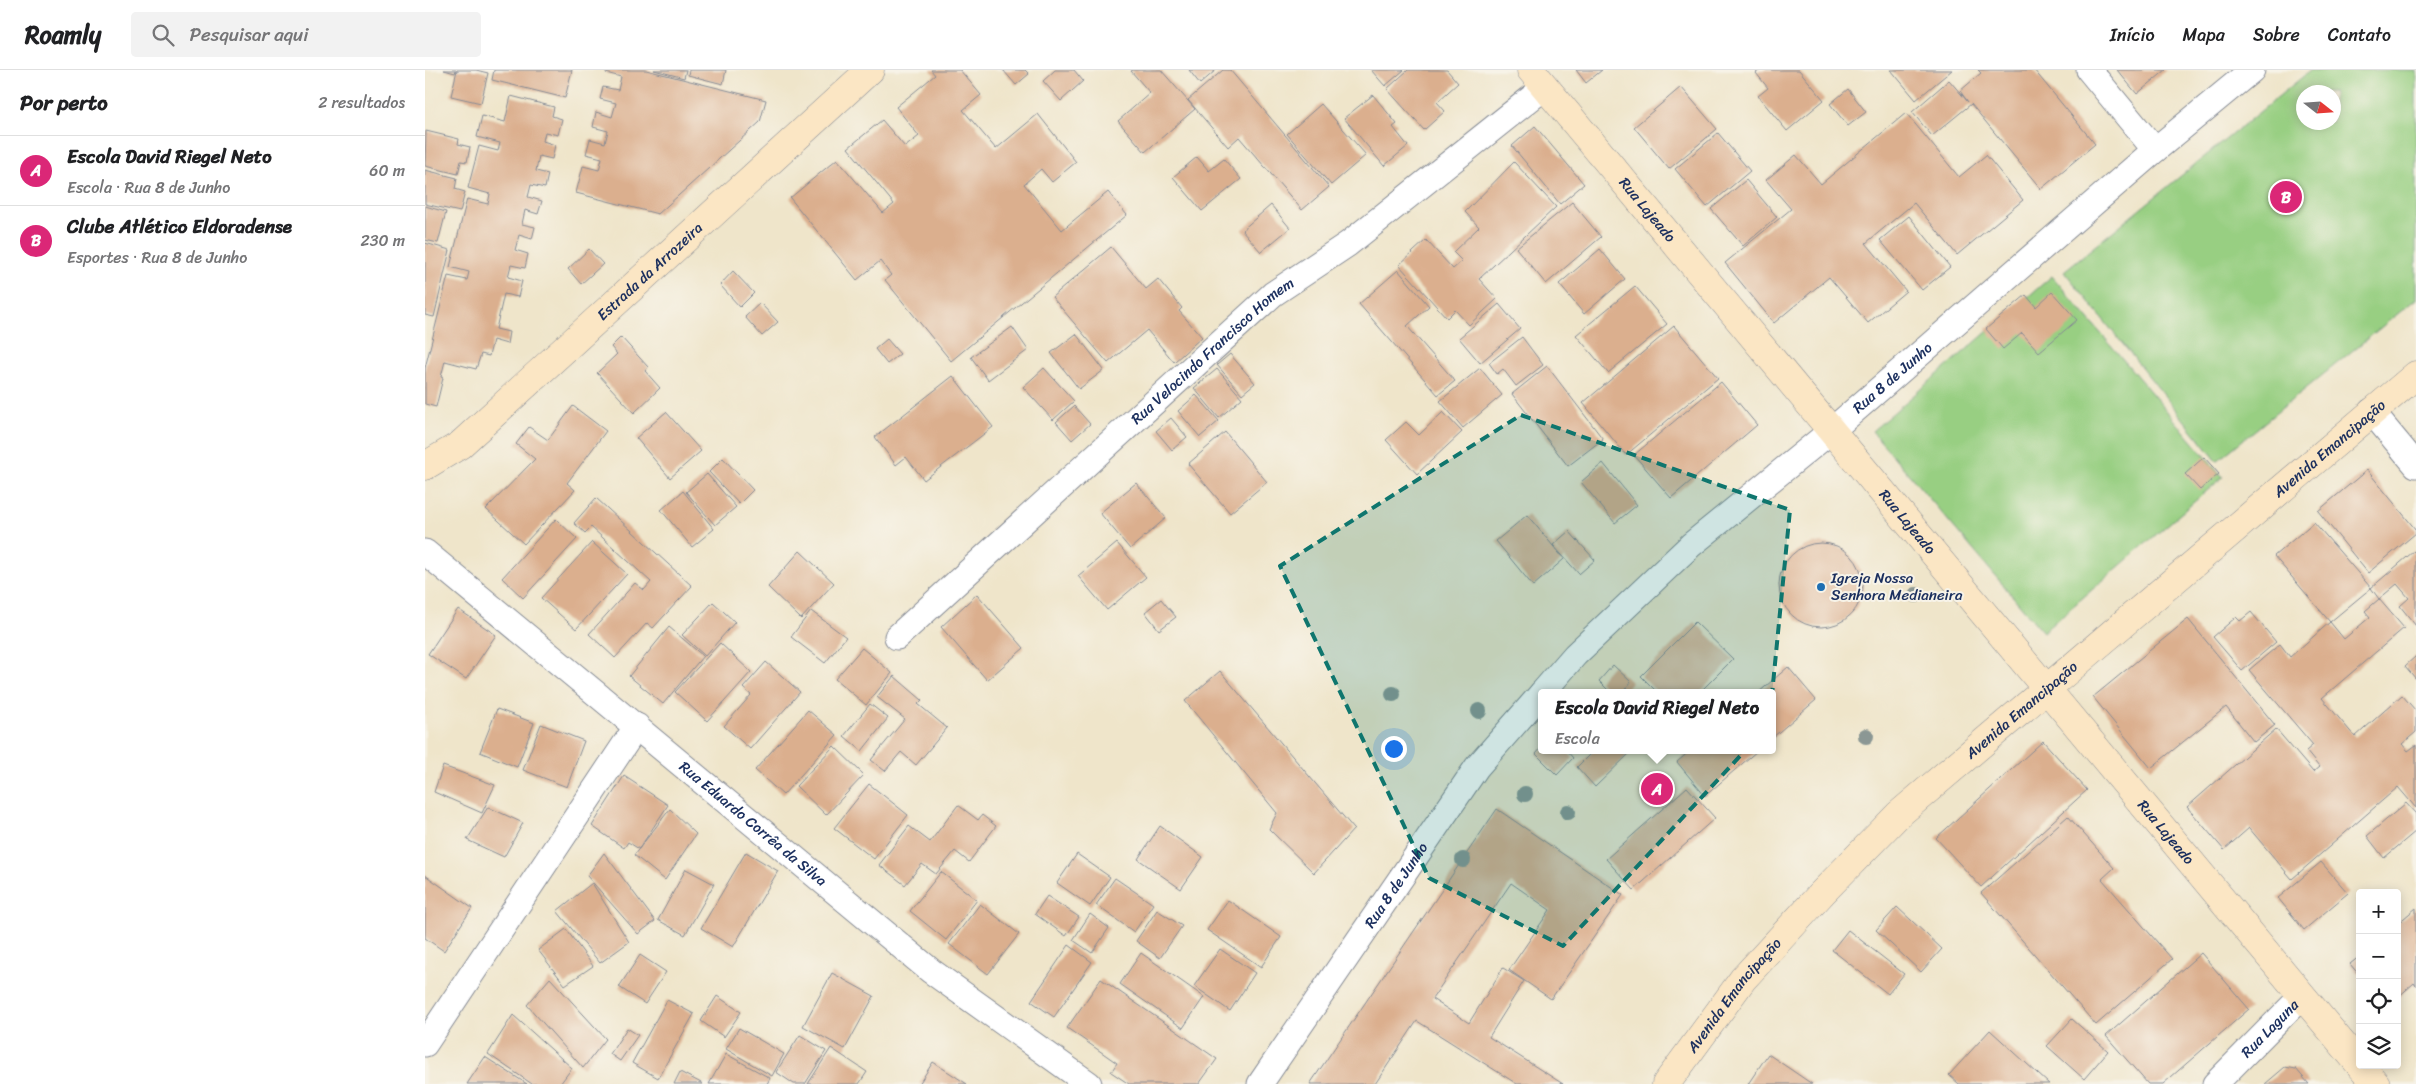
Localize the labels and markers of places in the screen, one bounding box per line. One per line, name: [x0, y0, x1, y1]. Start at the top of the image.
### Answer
pin: B: [2270, 178, 2302, 216]
place label: Igreja Nossa Senhora Medianeira: [1830, 565, 1963, 608]
marker: Igreja Nossa Senhora Medianeira: [1815, 581, 1827, 593]
pin: A: [1641, 770, 1673, 808]

